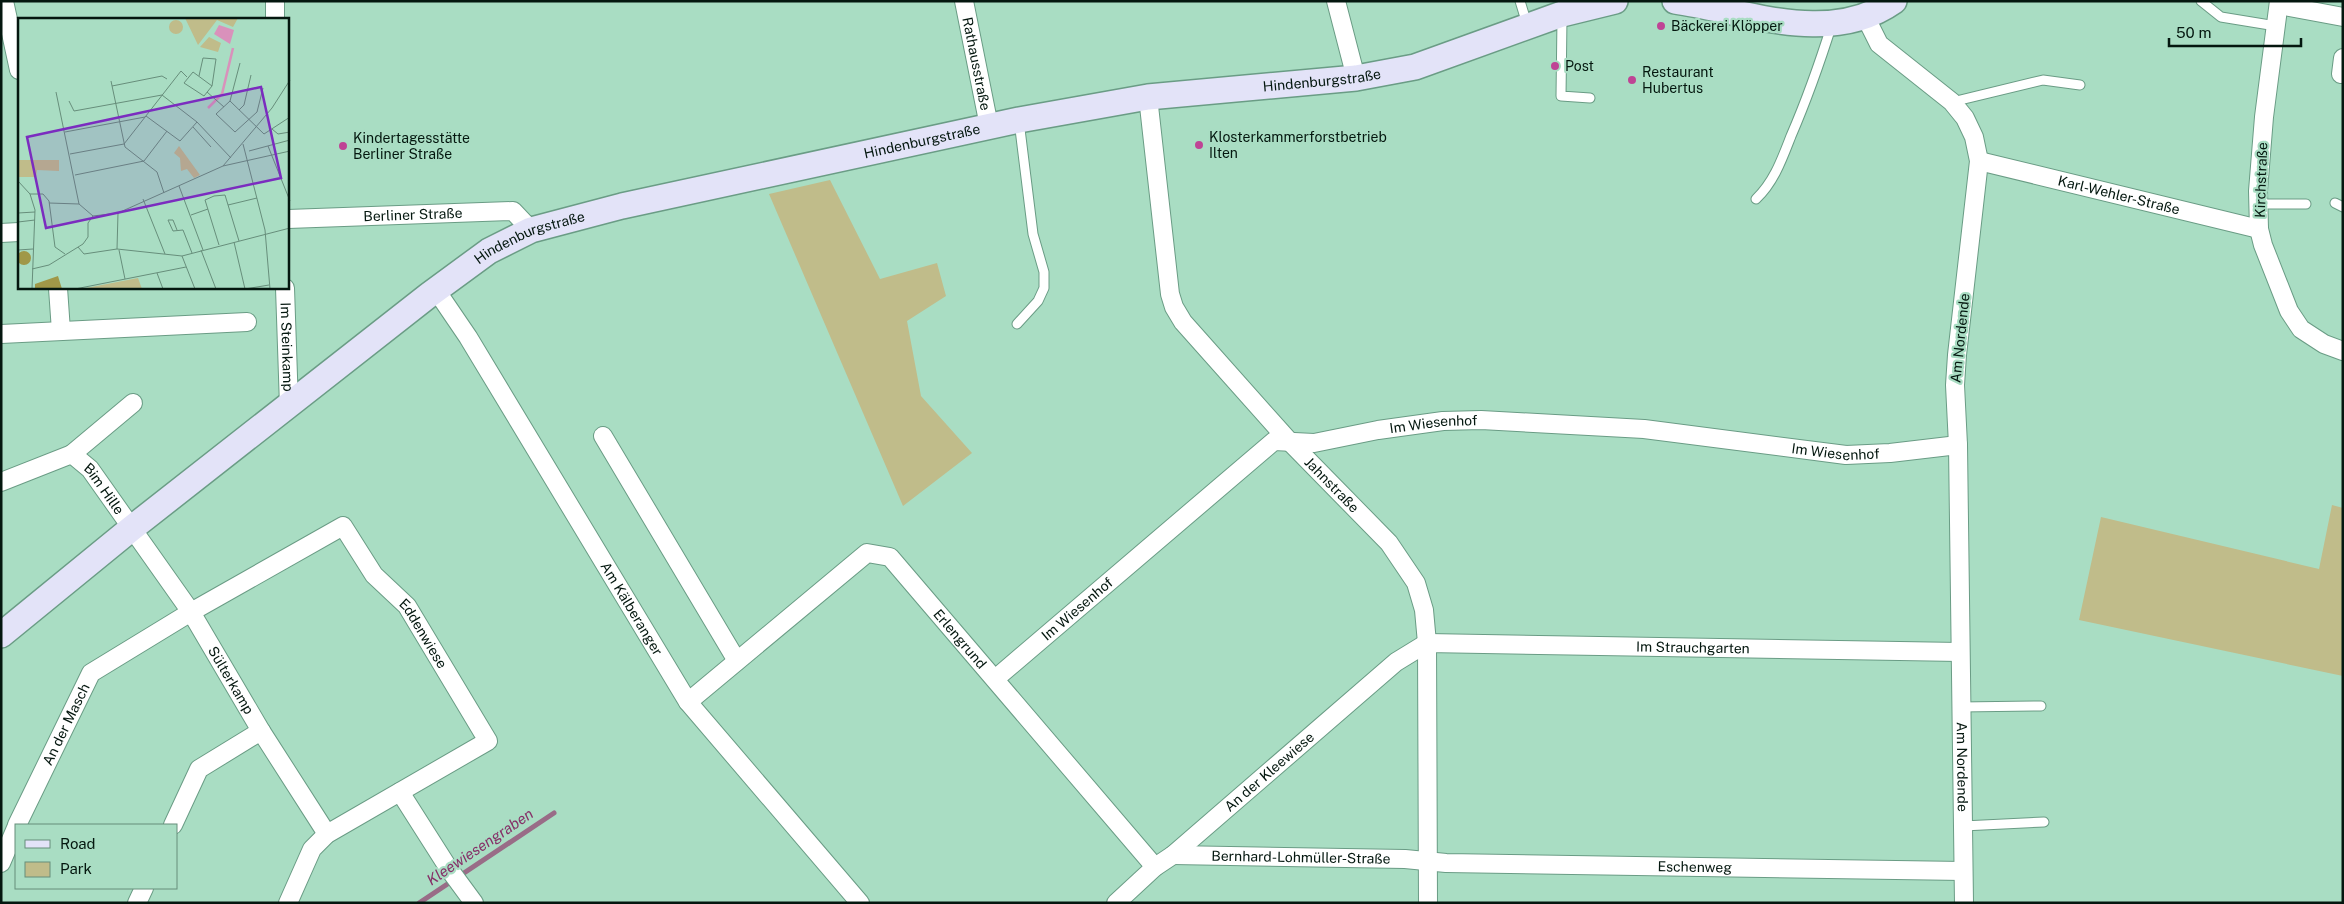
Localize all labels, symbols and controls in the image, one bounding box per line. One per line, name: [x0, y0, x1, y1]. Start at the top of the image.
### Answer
scale bar: [2169, 15, 2302, 47]
street label: Rathausstraße: [959, 16, 994, 112]
inset map: [18, 18, 289, 289]
place label: Bäckerei Klöpper: [1671, 18, 1783, 34]
marker: Bäckerei Klöpper: [1655, 20, 1667, 32]
text: 50 m: [2176, 24, 2211, 41]
place label: Post: [1565, 58, 1594, 74]
marker: Post: [1549, 60, 1561, 72]
place label: Restaurant Hubertus: [1642, 64, 1714, 96]
street label: Hindenburgstraße: [1262, 66, 1382, 94]
marker: Restaurant Hubertus: [1626, 74, 1638, 86]
street label: Hindenburgstraße: [862, 121, 982, 161]
place label: Klosterkammerforstbetrieb Ilten: [1209, 129, 1387, 161]
place label: Kindertagesstätte Berliner Straße: [353, 130, 470, 162]
marker: Klosterkammerforstbetrieb Ilten: [1193, 139, 1205, 151]
marker: Kindertagesstätte Berliner Straße: [337, 140, 349, 152]
street label: Kirchstraße: [2252, 142, 2270, 218]
street label: Karl-Wehler-Straße: [2056, 172, 2182, 218]
street label: Berliner Straße: [363, 205, 463, 224]
street label: Hindenburgstraße: [471, 208, 587, 267]
street label: Am Nordende: [1947, 292, 1973, 384]
street label: Im Steinkamp: [277, 302, 297, 392]
street label: Im Wiesenhof: [1389, 412, 1478, 436]
street label: Im Wiesenhof: [1791, 440, 1880, 463]
street label: Jahnstraße: [1301, 454, 1362, 516]
street label: Bim Hille: [81, 460, 127, 517]
street label: Am Kälberanger: [597, 559, 666, 658]
street label: Im Wiesenhof: [1038, 574, 1116, 644]
street label: Eddenwiese: [396, 595, 450, 671]
street label: Erlengrund: [930, 606, 990, 672]
street label: Im Strauchgarten: [1636, 639, 1750, 656]
street label: Sülterkamp: [205, 643, 257, 717]
street label: An der Masch: [39, 681, 93, 768]
street label: Am Nordende: [1954, 722, 1971, 812]
street label: An der Kleewiese: [1221, 729, 1317, 815]
water label: Kleewiesengraben: [423, 805, 536, 888]
legend: [15, 824, 178, 889]
text: Road: [60, 835, 96, 852]
street label: Bernhard-Lohmüller-Straße: [1211, 848, 1391, 867]
street label: Eschenweg: [1657, 858, 1732, 875]
text: Park: [60, 860, 92, 877]

